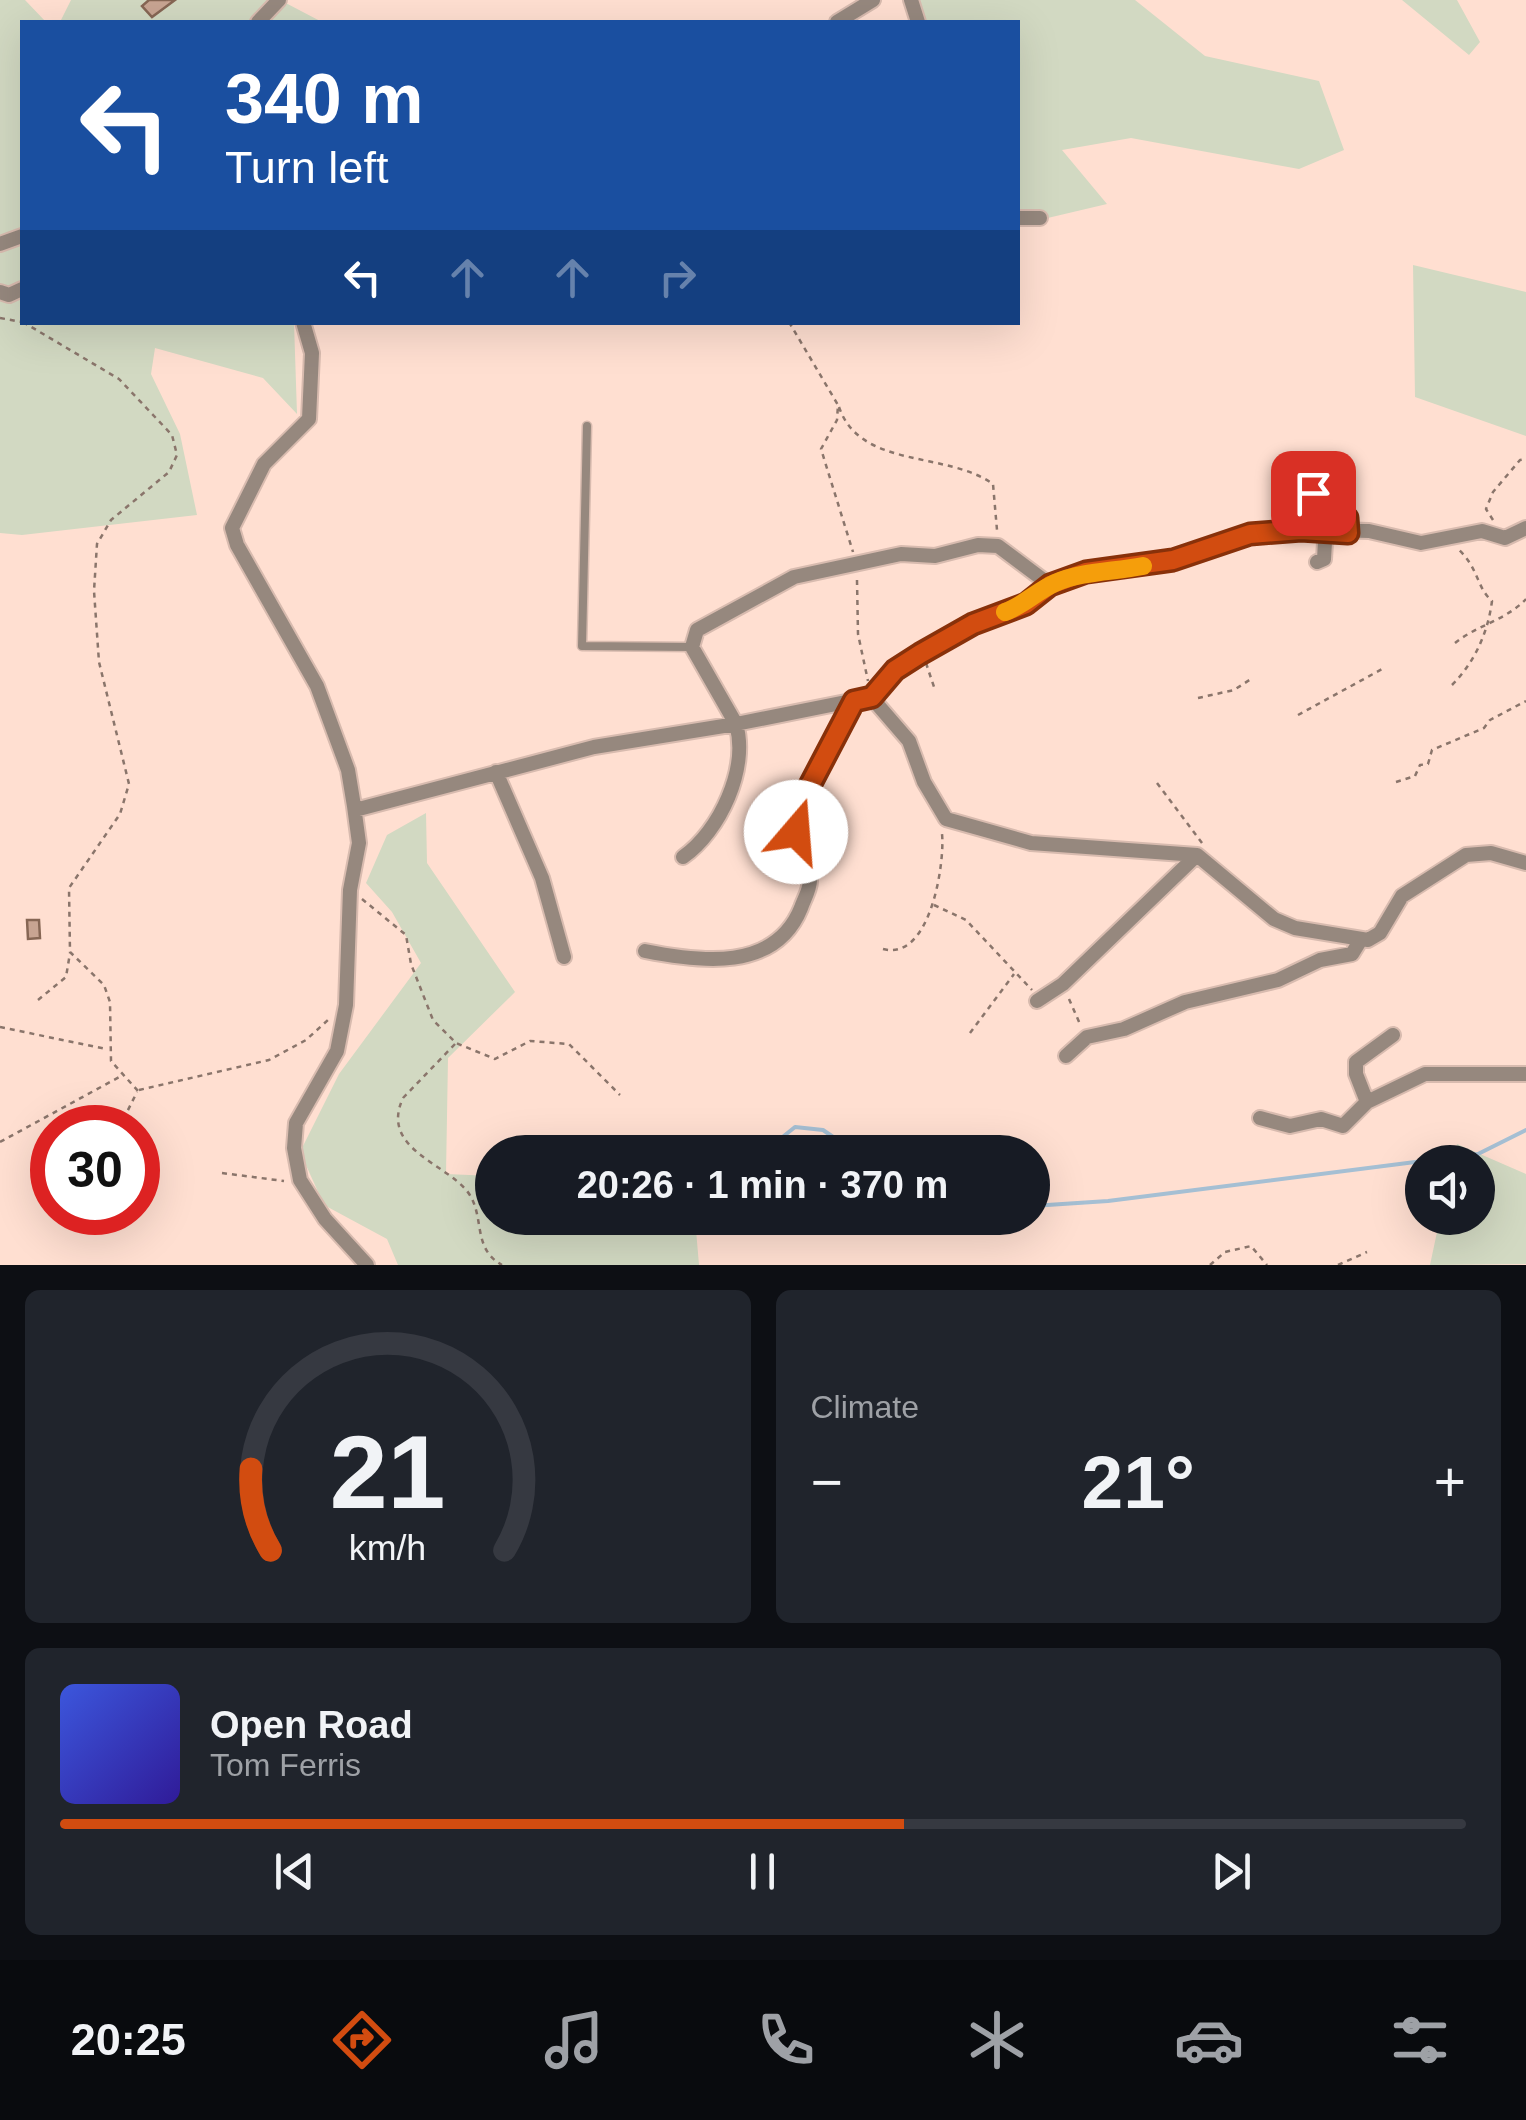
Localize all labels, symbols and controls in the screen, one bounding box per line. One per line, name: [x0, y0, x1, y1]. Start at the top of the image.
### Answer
icon: left: [60, 60, 190, 190]
text: 340 m: [225, 60, 423, 138]
text: Turn left: [225, 142, 388, 193]
icon: left: [335, 250, 390, 305]
icon: ahead: [440, 250, 495, 305]
icon: ahead: [545, 250, 600, 305]
icon: right: [650, 250, 705, 305]
pin: [1271, 451, 1356, 536]
icon: arrive: [1286, 466, 1341, 521]
position arrow: [744, 780, 848, 884]
speed limit sign: 30: [30, 1105, 160, 1235]
map controls: [1405, 1145, 1495, 1235]
button: sound: [1405, 1145, 1495, 1235]
text: 20:26 · 1 min · 370 m: [577, 1164, 948, 1206]
text: Climate: [811, 1389, 919, 1425]
text: 21: [330, 1414, 446, 1530]
text: 21°: [1082, 1440, 1195, 1524]
text: −: [811, 1451, 843, 1513]
text: +: [1434, 1451, 1466, 1513]
text: km/h: [349, 1528, 426, 1568]
text: Open Road: [210, 1704, 413, 1746]
text: Tom Ferris: [210, 1747, 361, 1783]
icon: previous: [267, 1844, 322, 1899]
icon: pause: [735, 1844, 790, 1899]
icon: next: [1204, 1844, 1259, 1899]
icon: directions: [327, 2005, 397, 2075]
icon: music: [539, 2005, 609, 2075]
icon: phone: [751, 2005, 821, 2075]
icon: climate: [962, 2005, 1032, 2075]
icon: car: [1174, 2005, 1244, 2075]
icon: filters: [1385, 2005, 1455, 2075]
text: 20:25: [71, 2014, 186, 2065]

